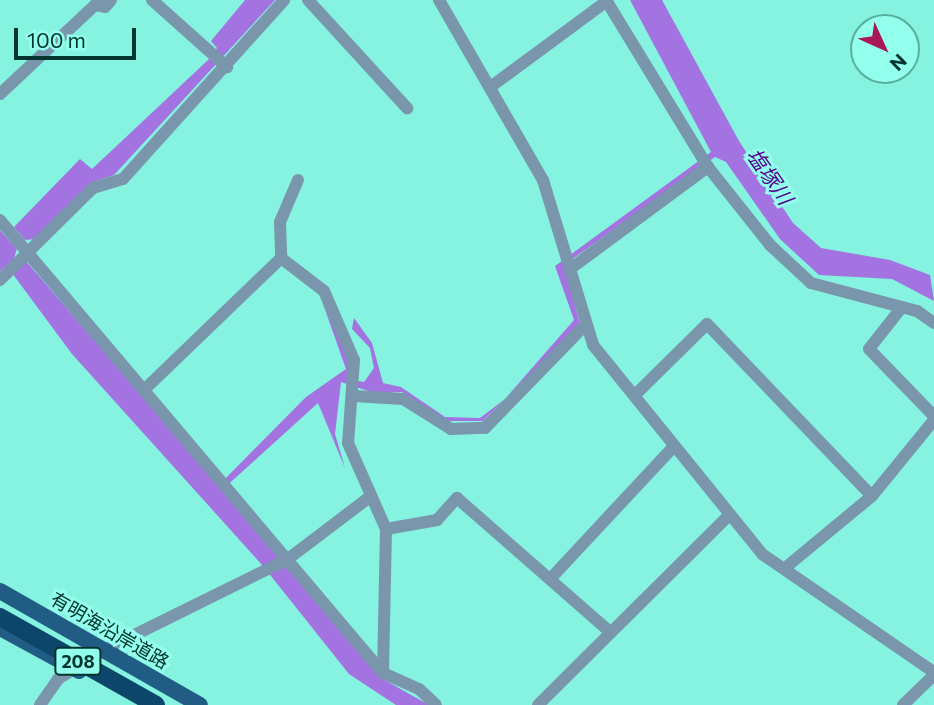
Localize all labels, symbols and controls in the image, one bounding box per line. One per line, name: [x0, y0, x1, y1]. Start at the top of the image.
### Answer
scale bar: [18, 14, 140, 58]
north arrow: [850, 14, 920, 84]
text: 100 m: [27, 27, 86, 52]
text: N: [886, 50, 912, 76]
water label: 塩塚川: [742, 143, 798, 209]
street label: 有明海沿岸道路: [47, 587, 173, 673]
road number: 208: [54, 646, 102, 676]

